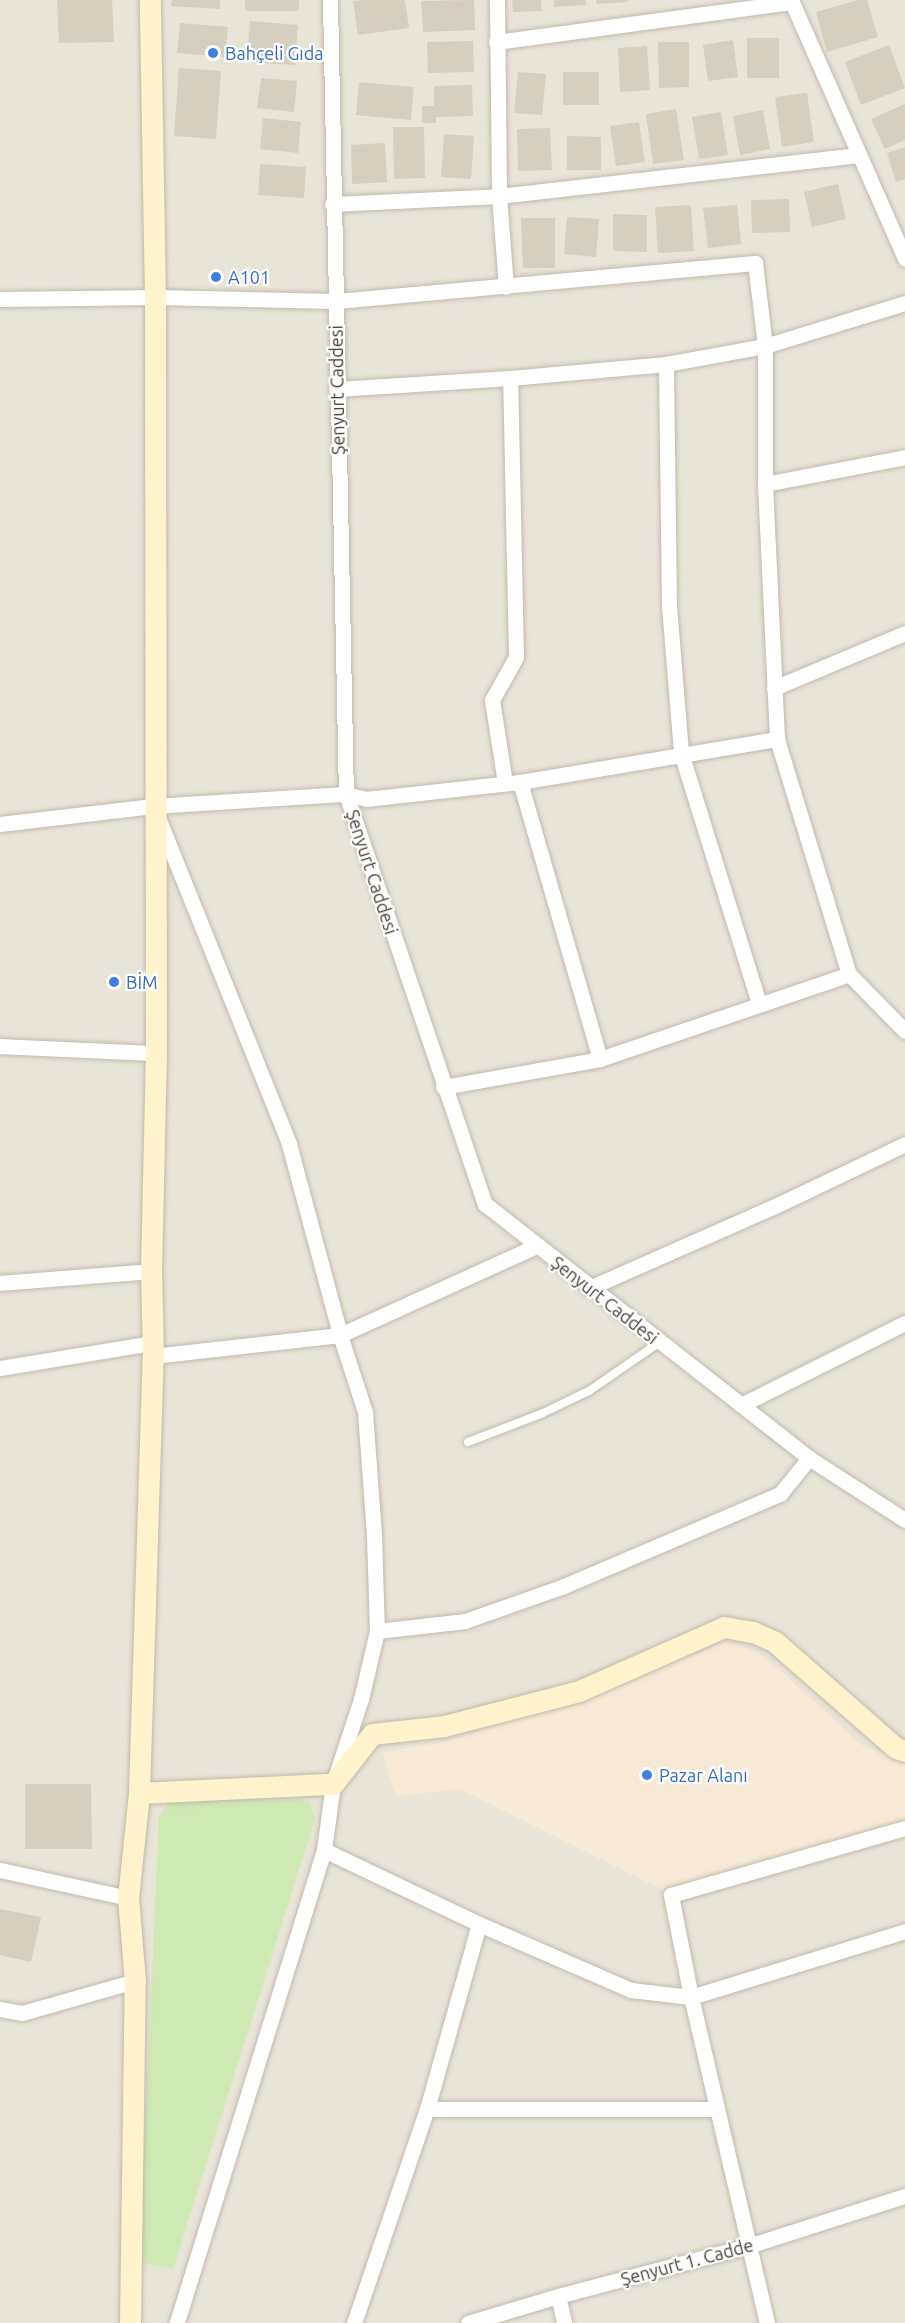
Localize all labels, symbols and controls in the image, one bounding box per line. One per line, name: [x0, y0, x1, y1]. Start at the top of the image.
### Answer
place label: Bahçeli Gıda: [225, 42, 324, 64]
marker: Bahçeli Gıda: [206, 46, 220, 60]
place label: A101: [228, 266, 270, 288]
marker: A101: [209, 270, 223, 284]
street label: Şenyurt Caddesi: [325, 325, 349, 455]
street label: Şenyurt Caddesi: [342, 807, 402, 937]
place label: BİM: [126, 971, 158, 993]
marker: BİM: [107, 975, 121, 989]
street label: Şenyurt Caddesi: [547, 1251, 663, 1349]
place label: Pazar Alanı: [659, 1764, 748, 1786]
marker: Pazar Alanı: [640, 1768, 654, 1782]
street label: Şenyurt 1. Cadde: [618, 2234, 756, 2290]

